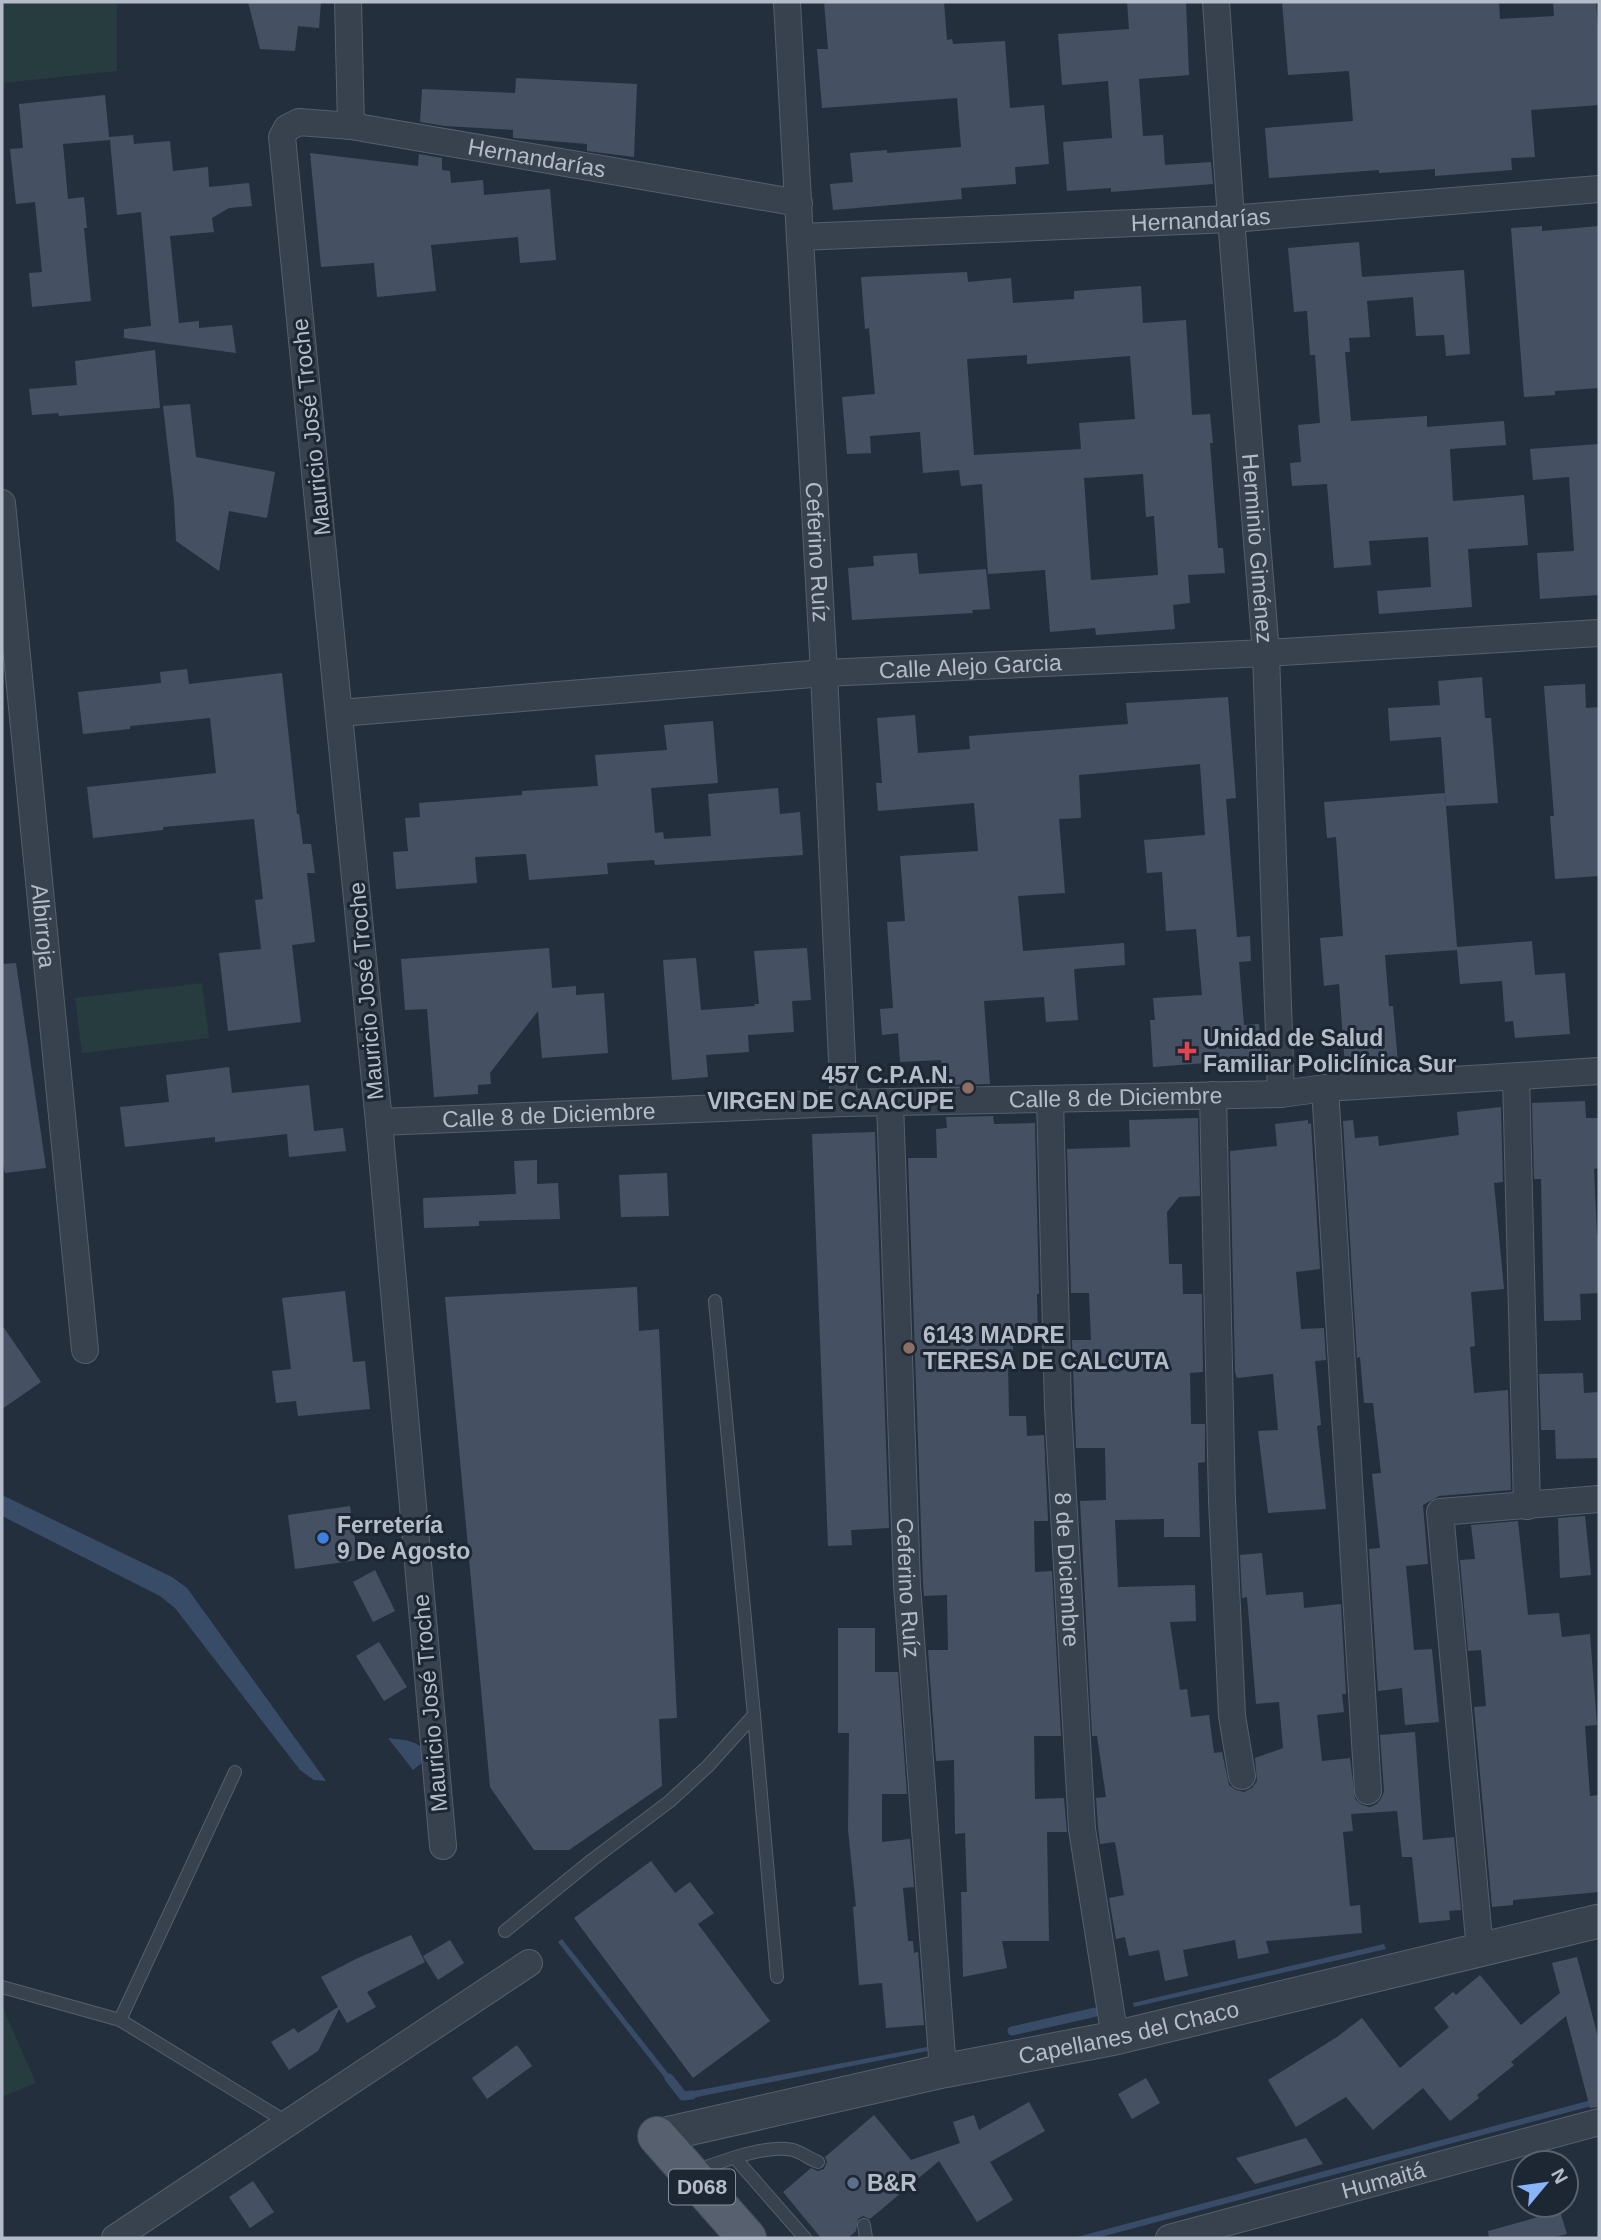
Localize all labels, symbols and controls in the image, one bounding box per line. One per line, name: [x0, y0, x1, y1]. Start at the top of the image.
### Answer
street label: Hernandarías: [466, 133, 608, 183]
street label: Hernandarías: [1130, 203, 1271, 236]
street label: Mauricio José Troche: [287, 317, 335, 537]
street label: Herminio Giménez: [1237, 452, 1278, 644]
street label: Ceferino Ruíz: [800, 481, 834, 623]
street label: Calle Alejo Garcia: [878, 649, 1062, 684]
street label: Mauricio José Troche: [344, 881, 388, 1101]
street label: Albirroja: [26, 883, 61, 969]
place label: Unidad de Salud Familiar Policlínica Sur: [1203, 1025, 1456, 1077]
marker: Unidad de Salud Familiar Policlínica Sur: [1177, 1041, 1197, 1061]
place label: 457 C.P.A.N. VIRGEN DE CAACUPE: [707, 1062, 954, 1114]
marker: 457 C.P.A.N. VIRGEN DE CAACUPE: [960, 1080, 976, 1096]
street label: Calle 8 de Diciembre: [1008, 1082, 1223, 1113]
street label: Calle 8 de Diciembre: [442, 1098, 656, 1132]
place label: 6143 MADRE TERESA DE CALCUTA: [923, 1322, 1170, 1374]
marker: 6143 MADRE TERESA DE CALCUTA: [901, 1340, 917, 1356]
street label: 8 de Diciembre: [1050, 1492, 1085, 1648]
place label: Ferretería 9 De Agosto: [337, 1512, 470, 1564]
street label: Ceferino Ruíz: [892, 1517, 925, 1659]
marker: Ferretería 9 De Agosto: [315, 1530, 331, 1546]
street label: Mauricio José Troche: [408, 1593, 452, 1813]
street label: Capellanes del Chaco: [1016, 1995, 1242, 2069]
north arrow: [1510, 2149, 1580, 2219]
street label: Humaitá: [1339, 2156, 1428, 2204]
text: N: [1547, 2165, 1572, 2187]
road number: D068: [669, 2170, 735, 2204]
place label: B&R: [867, 2170, 917, 2196]
marker: B&R: [845, 2175, 861, 2191]

